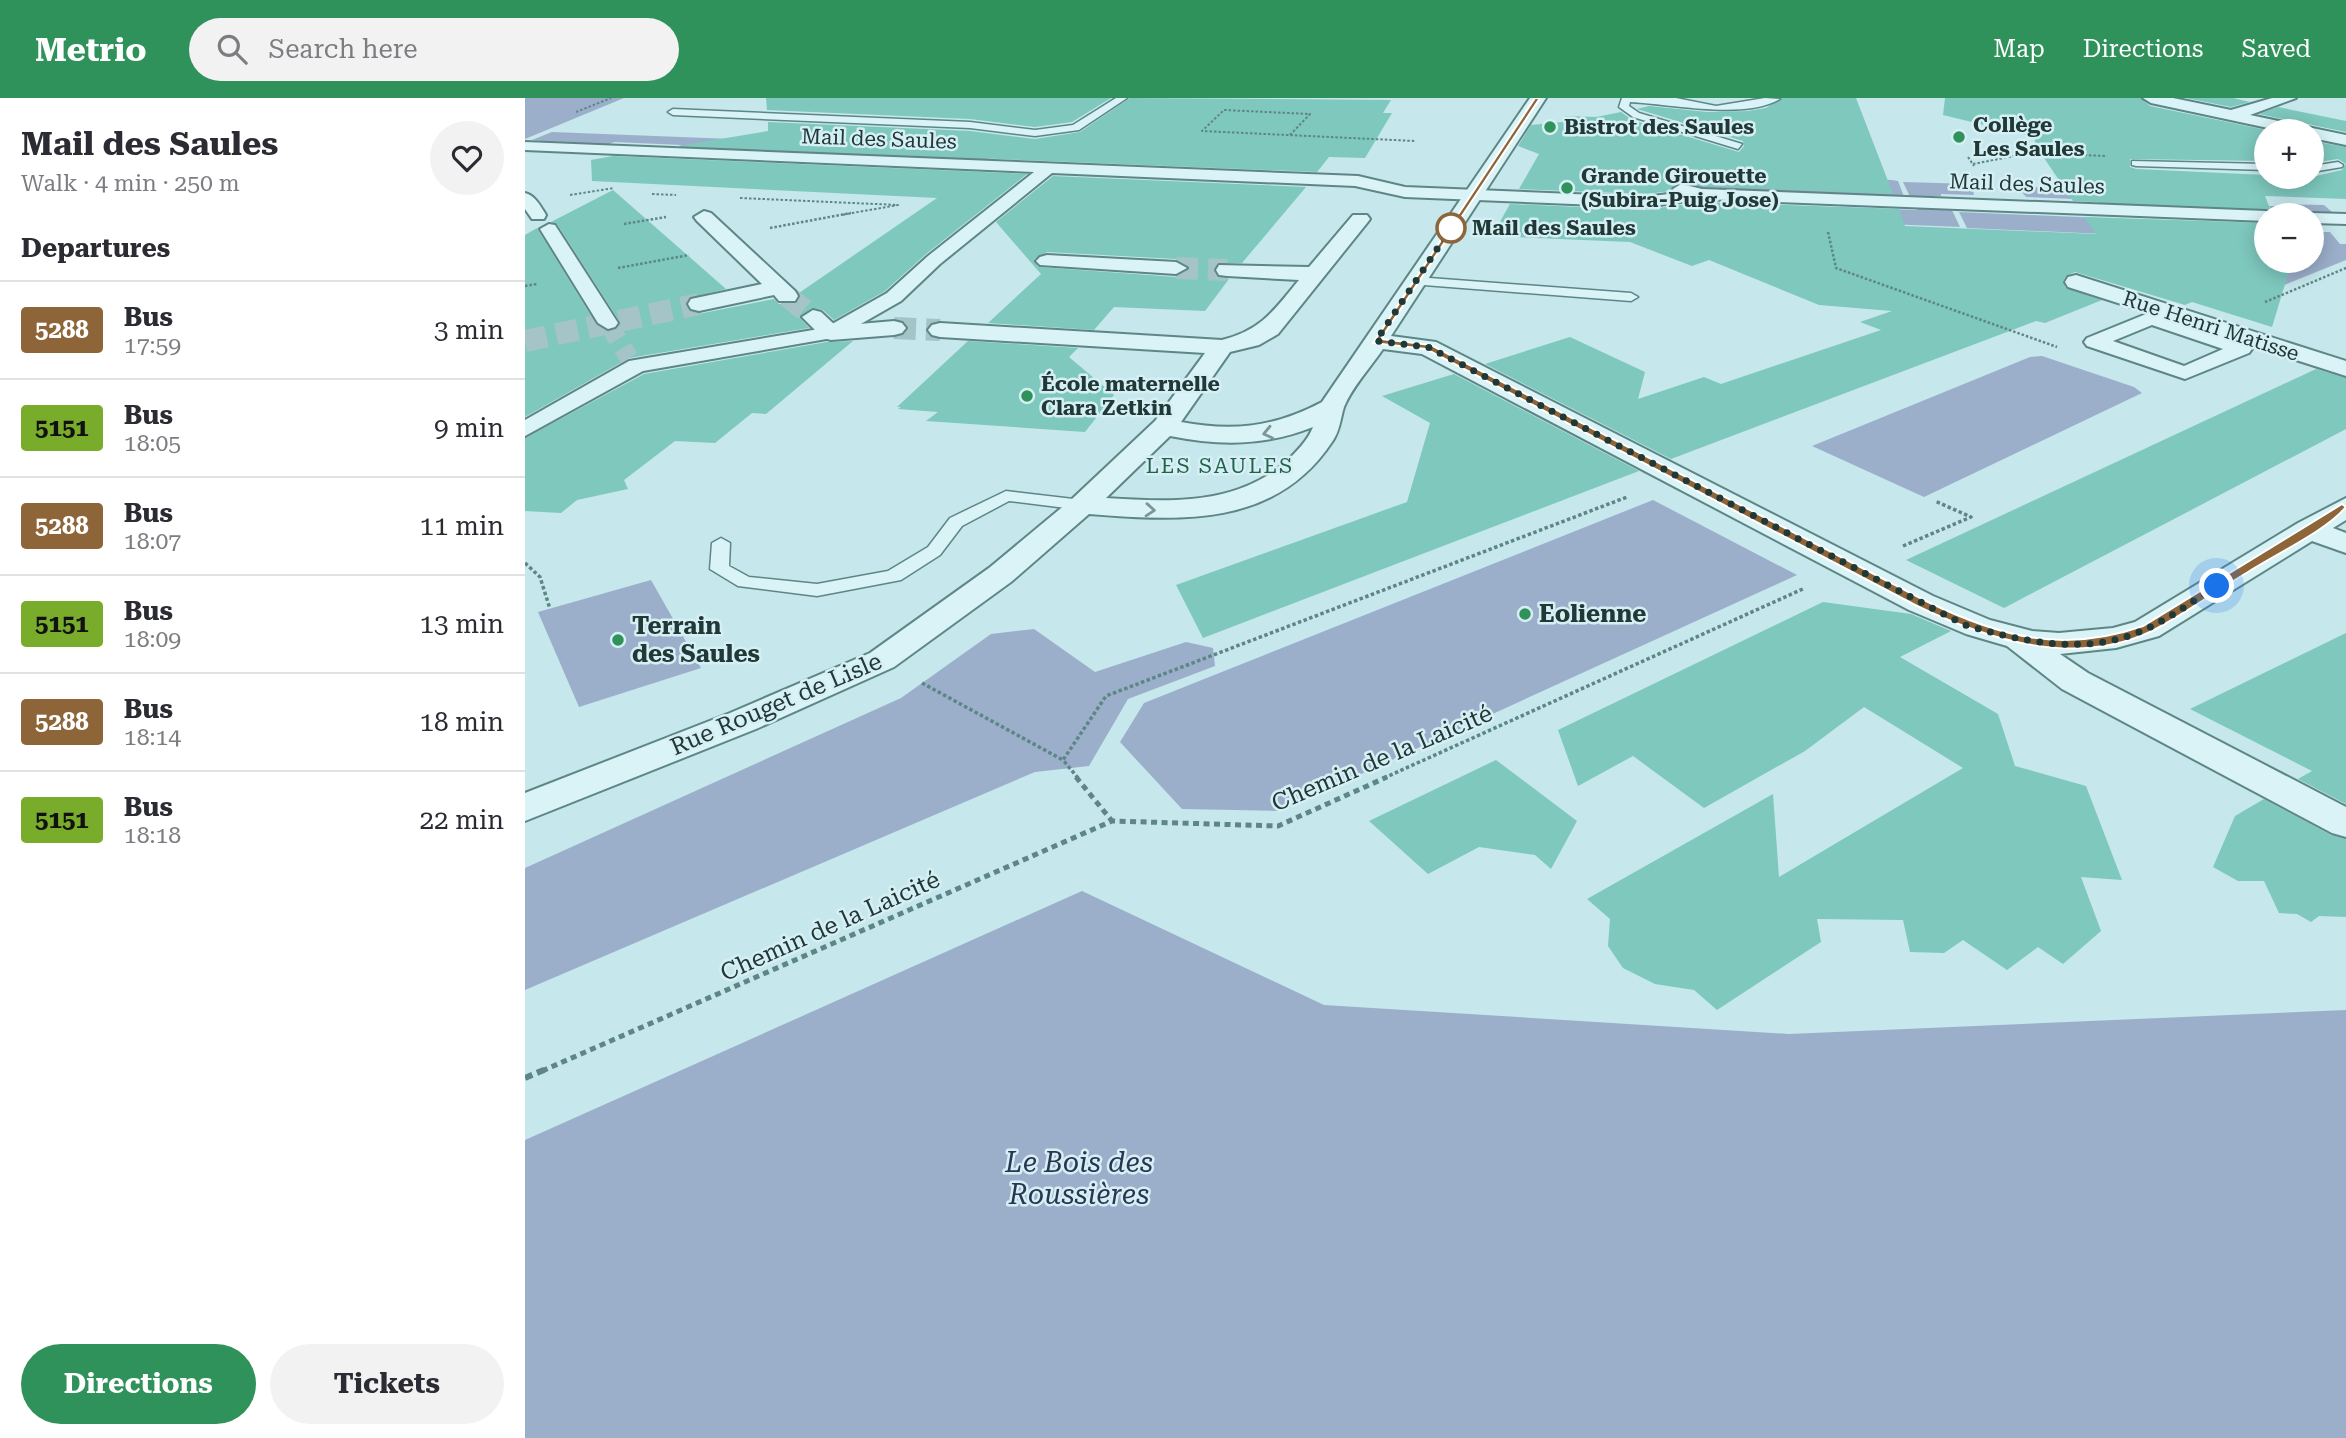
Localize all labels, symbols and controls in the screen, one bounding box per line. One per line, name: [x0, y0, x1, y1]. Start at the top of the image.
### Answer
search box: [189, 18, 679, 81]
text: Metrio: [35, 30, 147, 69]
icon: search: [213, 30, 251, 68]
text: Search here: [269, 34, 418, 64]
text: Map: [1993, 35, 2045, 63]
text: Directions: [2083, 35, 2203, 63]
text: Saved: [2241, 35, 2311, 63]
place label: Collège Les Saules: [1973, 113, 2085, 161]
place label: Bistrot des Saules: [1564, 115, 1754, 139]
marker: Bistrot des Saules: [1542, 119, 1558, 135]
map controls: [2254, 119, 2324, 273]
button: +: [2254, 119, 2324, 189]
button: heart: [430, 121, 504, 195]
text: Mail des Saules: [21, 124, 278, 163]
street label: Mail des Saules: [801, 124, 957, 154]
marker: Collège Les Saules: [1951, 129, 1967, 145]
place label: Grande Girouette (Subira-Puig Jose): [1581, 164, 1779, 212]
street label: Mail des Saules: [1949, 169, 2105, 199]
text: Walk · 4 min · 250 m: [21, 170, 240, 197]
marker: Grande Girouette (Subira-Puig Jose): [1559, 180, 1575, 196]
button: −: [2254, 203, 2324, 273]
marker: Mail des Saules: [1436, 213, 1466, 243]
place label: Mail des Saules: [1472, 216, 1636, 240]
text: Departures: [21, 233, 170, 263]
street label: Rue Henri Matisse: [2120, 286, 2302, 366]
text: Bus: [124, 302, 173, 332]
text: 3 min: [434, 315, 504, 345]
text: 5288: [35, 316, 89, 344]
text: 17:59: [124, 332, 181, 359]
place label: École maternelle Clara Zetkin: [1041, 371, 1220, 420]
marker: École maternelle Clara Zetkin: [1019, 388, 1035, 404]
text: Bus: [124, 400, 173, 430]
text: 9 min: [434, 413, 504, 443]
text: 5151: [35, 414, 89, 442]
one-way arrow: [1262, 425, 1274, 439]
text: 18:05: [124, 430, 181, 457]
district label: LES SAULES: [1146, 454, 1294, 478]
text: Bus: [124, 498, 173, 528]
one-way arrow: [1145, 502, 1156, 517]
text: 11 min: [420, 511, 504, 541]
text: 5288: [35, 512, 89, 540]
text: 18:07: [124, 528, 181, 555]
your location: [2199, 568, 2234, 603]
text: Bus: [124, 596, 173, 626]
place label: Eolienne: [1539, 600, 1646, 628]
marker: Eolienne: [1517, 606, 1533, 622]
text: 13 min: [420, 609, 504, 639]
text: 5151: [35, 610, 89, 638]
place label: Terrain des Saules: [632, 612, 760, 668]
text: 18:09: [124, 626, 181, 653]
marker: Terrain des Saules: [610, 632, 626, 648]
street label: Rue Rouget de Lisle: [666, 647, 886, 761]
text: Bus: [124, 694, 173, 724]
street label: Chemin de la Laicité: [1268, 699, 1496, 817]
text: 18 min: [420, 707, 504, 737]
text: 5288: [35, 708, 89, 736]
text: 18:14: [124, 724, 181, 751]
text: Bus: [124, 792, 173, 822]
text: 22 min: [420, 805, 504, 835]
text: 5151: [35, 806, 89, 834]
text: 18:18: [124, 822, 181, 849]
street label: Chemin de la Laicité: [716, 865, 944, 987]
park label: Le Bois des Roussières: [1004, 1146, 1153, 1211]
button: Directions: [21, 1344, 256, 1424]
button: Tickets: [270, 1344, 504, 1424]

